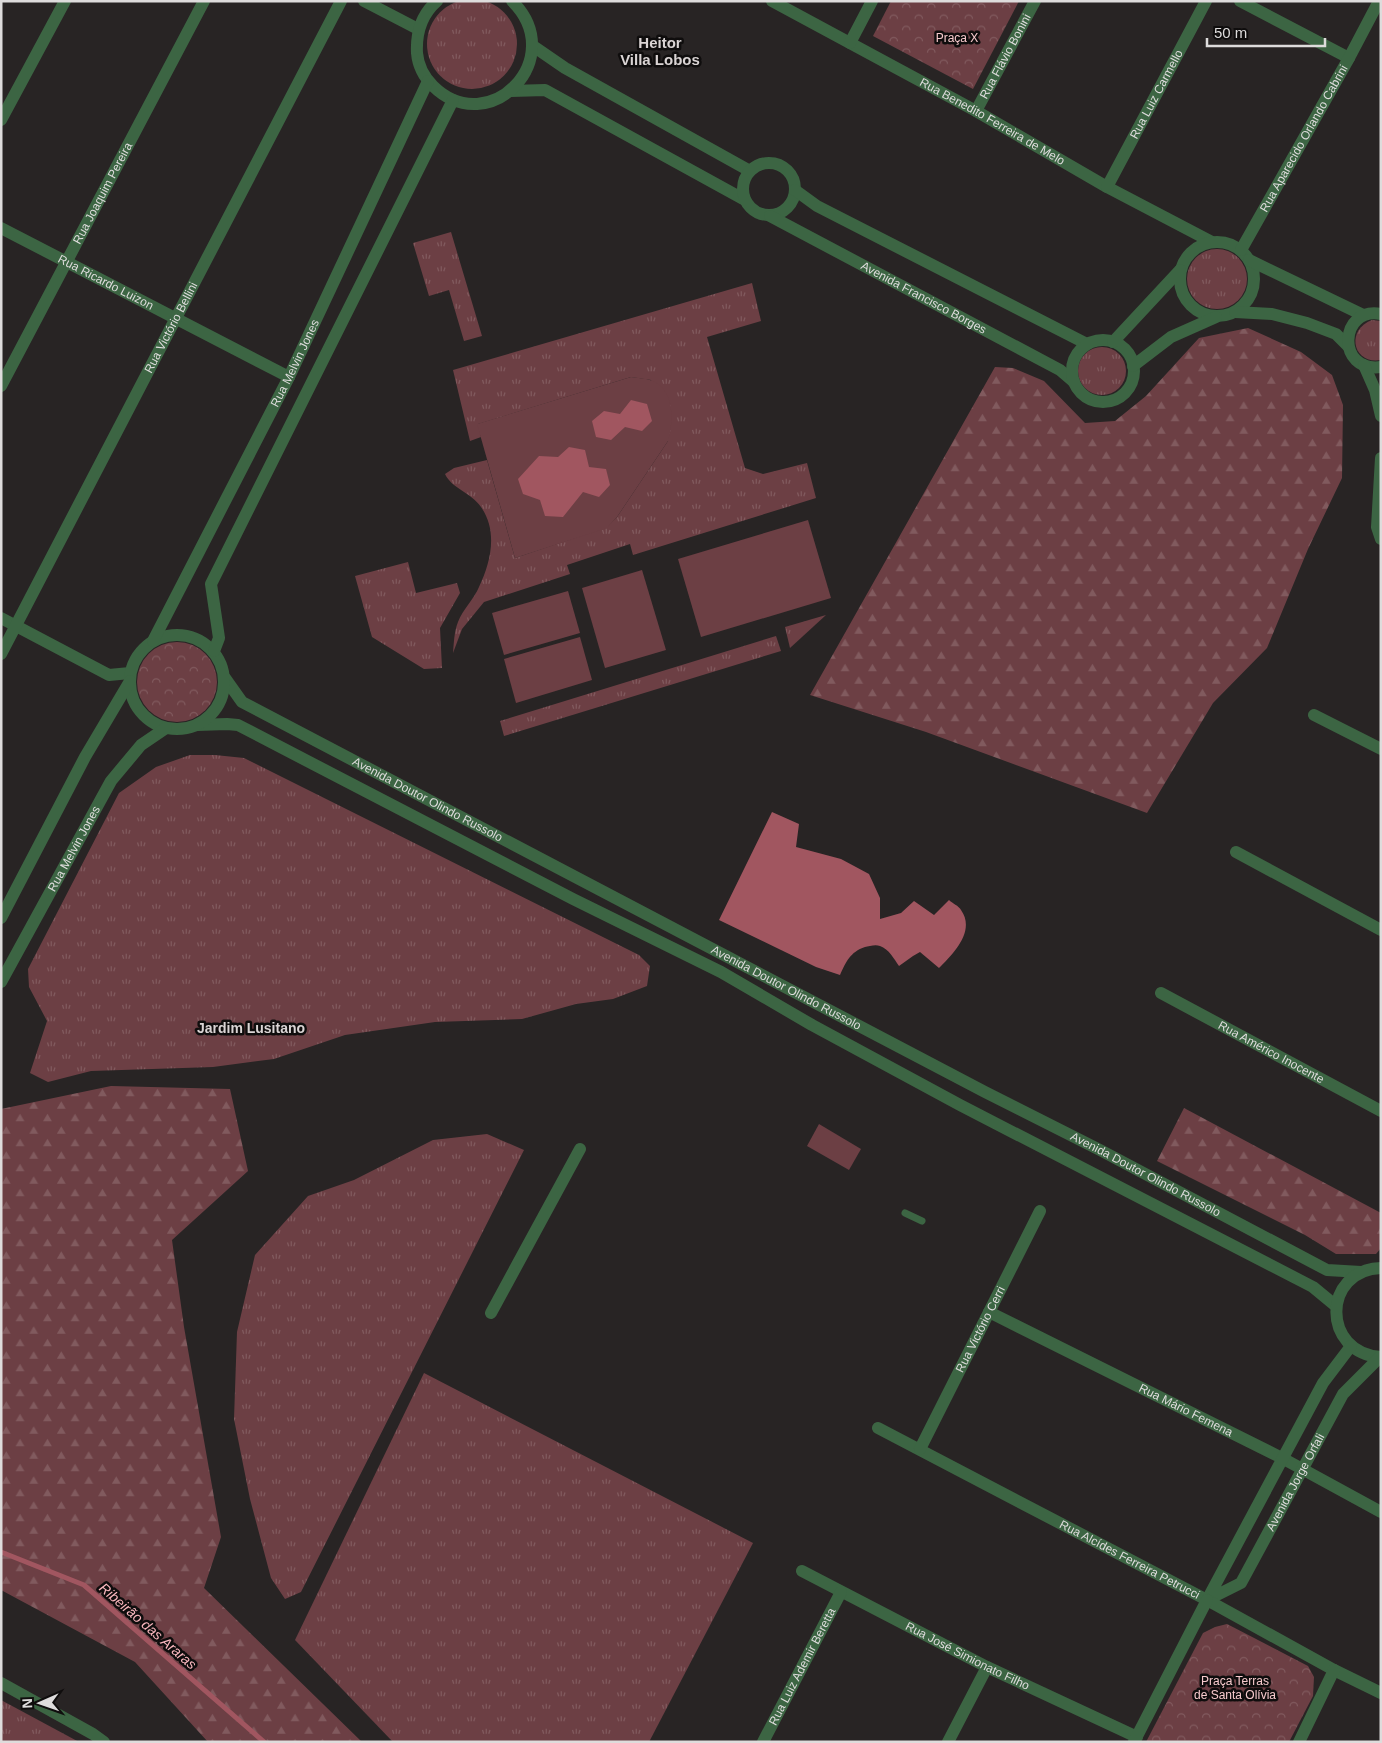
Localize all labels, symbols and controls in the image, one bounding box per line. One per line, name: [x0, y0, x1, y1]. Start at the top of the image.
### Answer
street label: Rua Flávio Bonini: [977, 12, 1034, 101]
scale bar: [1207, 15, 1324, 47]
text: 50 m: [1214, 24, 1247, 41]
park label: Praça X: [936, 31, 978, 45]
district label: Heitor Villa Lobos: [620, 34, 700, 68]
street label: Rua Luiz Carmello: [1127, 47, 1186, 141]
street label: Rua Aparecido Orlando Cabrini: [1257, 63, 1351, 214]
street label: Rua Benedito Ferreira de Melo: [917, 75, 1068, 168]
street label: Rua Joaquim Pereira: [70, 140, 135, 246]
street label: Rua Ricardo Luizon: [56, 252, 156, 313]
street label: Avenida Francisco Borges: [859, 259, 989, 337]
street label: Rua Victório Bellini: [141, 280, 200, 375]
street label: Rua Melvin Jones: [268, 317, 322, 409]
street label: Avenida Doutor Olindo Russolo: [350, 754, 505, 845]
street label: Rua Melvin Jones: [45, 803, 103, 894]
street label: Avenida Doutor Olindo Russolo: [709, 943, 864, 1033]
street label: Rua Américo Inocente: [1216, 1018, 1327, 1086]
district label: Jardim Lusitano: [197, 1020, 305, 1036]
street label: Avenida Doutor Olindo Russolo: [1068, 1129, 1223, 1220]
street label: Rua Victório Cerri: [953, 1284, 1008, 1375]
street label: Rua Mário Femena: [1137, 1381, 1235, 1439]
street label: Avenida Jorge Orfali: [1263, 1431, 1327, 1533]
street label: Rua Alcídes Ferreira Petrucci: [1057, 1517, 1202, 1602]
water label: Ribeirão das Araras: [96, 1580, 200, 1672]
street label: Rua Luiz Ademir Beretta: [766, 1605, 839, 1728]
street label: Rua José Simionato Filho: [903, 1619, 1032, 1693]
park label: Praça Terras de Santa Olívia: [1194, 1674, 1276, 1702]
north arrow: [15, 1678, 65, 1728]
text: N: [19, 1698, 35, 1709]

